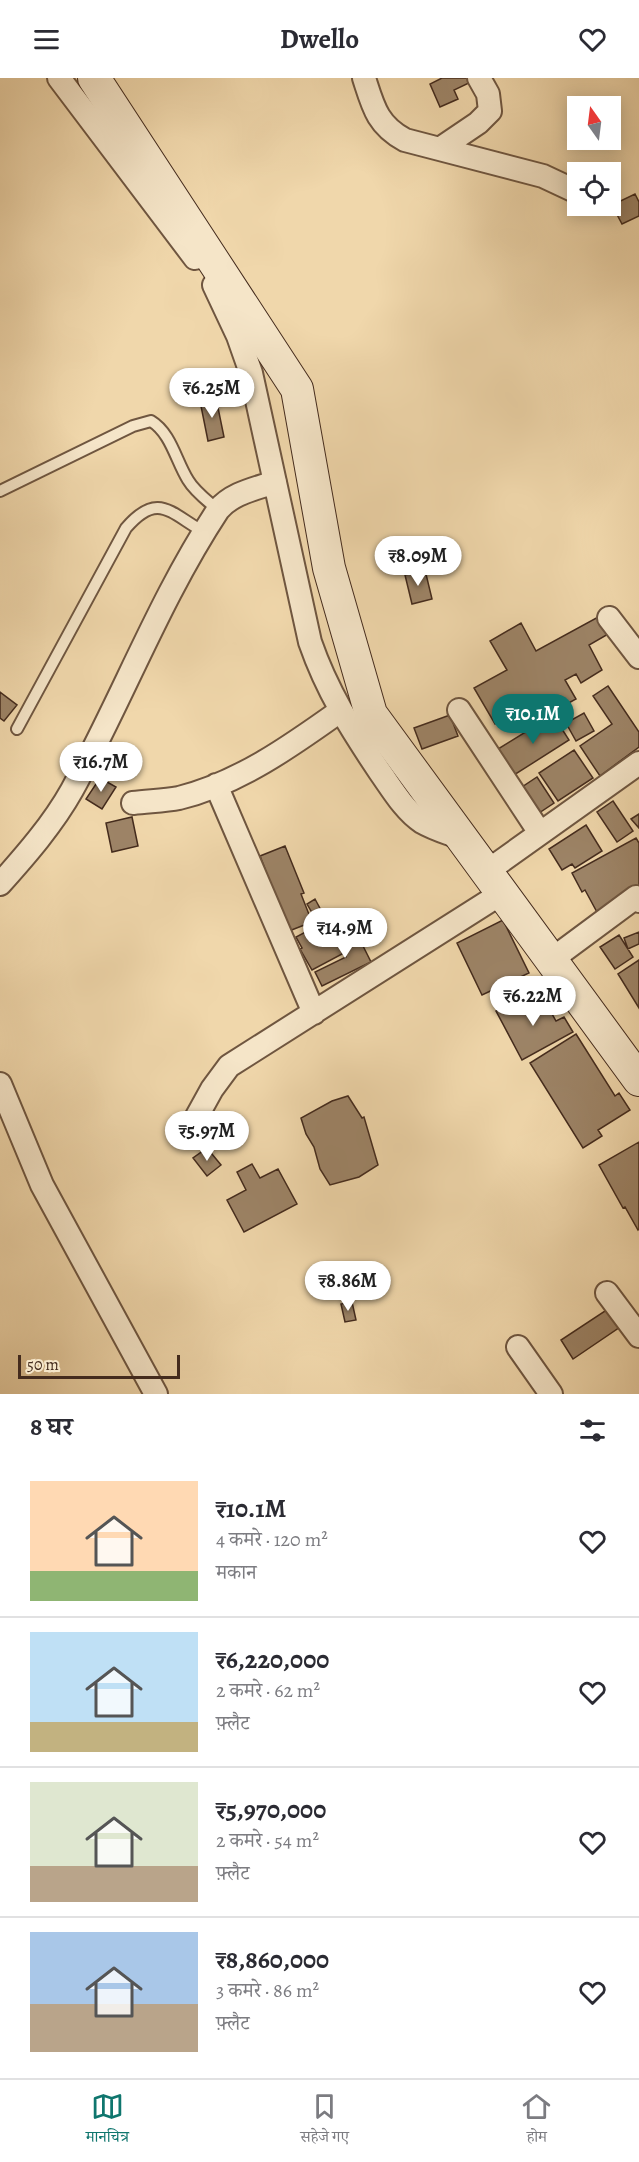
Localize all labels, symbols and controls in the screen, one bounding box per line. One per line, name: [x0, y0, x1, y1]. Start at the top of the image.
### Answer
text: Dwello: [280, 21, 359, 57]
icon: menu: [30, 23, 63, 56]
icon: heart: [576, 23, 609, 56]
north arrow: [567, 96, 621, 150]
map controls: [567, 96, 621, 216]
button: locate: [567, 162, 621, 216]
pin: ₹6.25M: [163, 368, 261, 419]
text: ₹6.25M: [183, 374, 241, 401]
pin: ₹8.09M: [369, 536, 467, 587]
text: ₹8.09M: [389, 542, 447, 569]
pin: ₹10.1M: [484, 694, 582, 745]
text: ₹10.1M: [506, 700, 560, 727]
pin: ₹16.7M: [52, 742, 150, 793]
text: ₹16.7M: [74, 748, 128, 775]
pin: ₹14.9M: [296, 908, 394, 959]
text: ₹14.9M: [317, 914, 373, 941]
pin: ₹6.22M: [484, 976, 582, 1027]
text: ₹6.22M: [504, 982, 562, 1009]
pin: ₹5.97M: [158, 1111, 256, 1162]
text: ₹5.97M: [179, 1117, 235, 1144]
pin: ₹8.86M: [299, 1261, 397, 1312]
text: ₹8.86M: [319, 1267, 377, 1294]
scale bar: [18, 1352, 180, 1380]
text: 50 m: [27, 1354, 59, 1376]
text: 8 घर: [30, 1409, 73, 1444]
icon: filters: [576, 1414, 609, 1447]
text: ₹10.1M: [216, 1491, 286, 1526]
icon: home: [78, 1505, 150, 1577]
icon: heart: [576, 1525, 609, 1558]
text: 4 कमरे · 120 m²: [216, 1526, 328, 1553]
text: मकान: [216, 1559, 257, 1586]
text: ₹6,220,000: [216, 1642, 329, 1677]
icon: home: [78, 1656, 150, 1728]
icon: heart: [576, 1676, 609, 1709]
text: 2 कमरे · 62 m²: [216, 1677, 320, 1704]
text: फ़्लैट: [216, 1710, 249, 1737]
text: ₹5,970,000: [216, 1792, 326, 1827]
icon: home: [78, 1806, 150, 1878]
icon: heart: [576, 1826, 609, 1859]
text: 2 कमरे · 54 m²: [216, 1827, 319, 1854]
text: फ़्लैट: [216, 1860, 249, 1887]
text: ₹8,860,000: [216, 1942, 329, 1977]
icon: home: [78, 1956, 150, 2028]
icon: heart: [576, 1976, 609, 2009]
text: 3 कमरे · 86 m²: [216, 1977, 319, 2004]
text: फ़्लैट: [216, 2010, 249, 2037]
tab: मानचित्र: [86, 2090, 129, 2152]
tab: सहेजे गए: [300, 2090, 349, 2152]
tab: होम: [520, 2090, 553, 2152]

